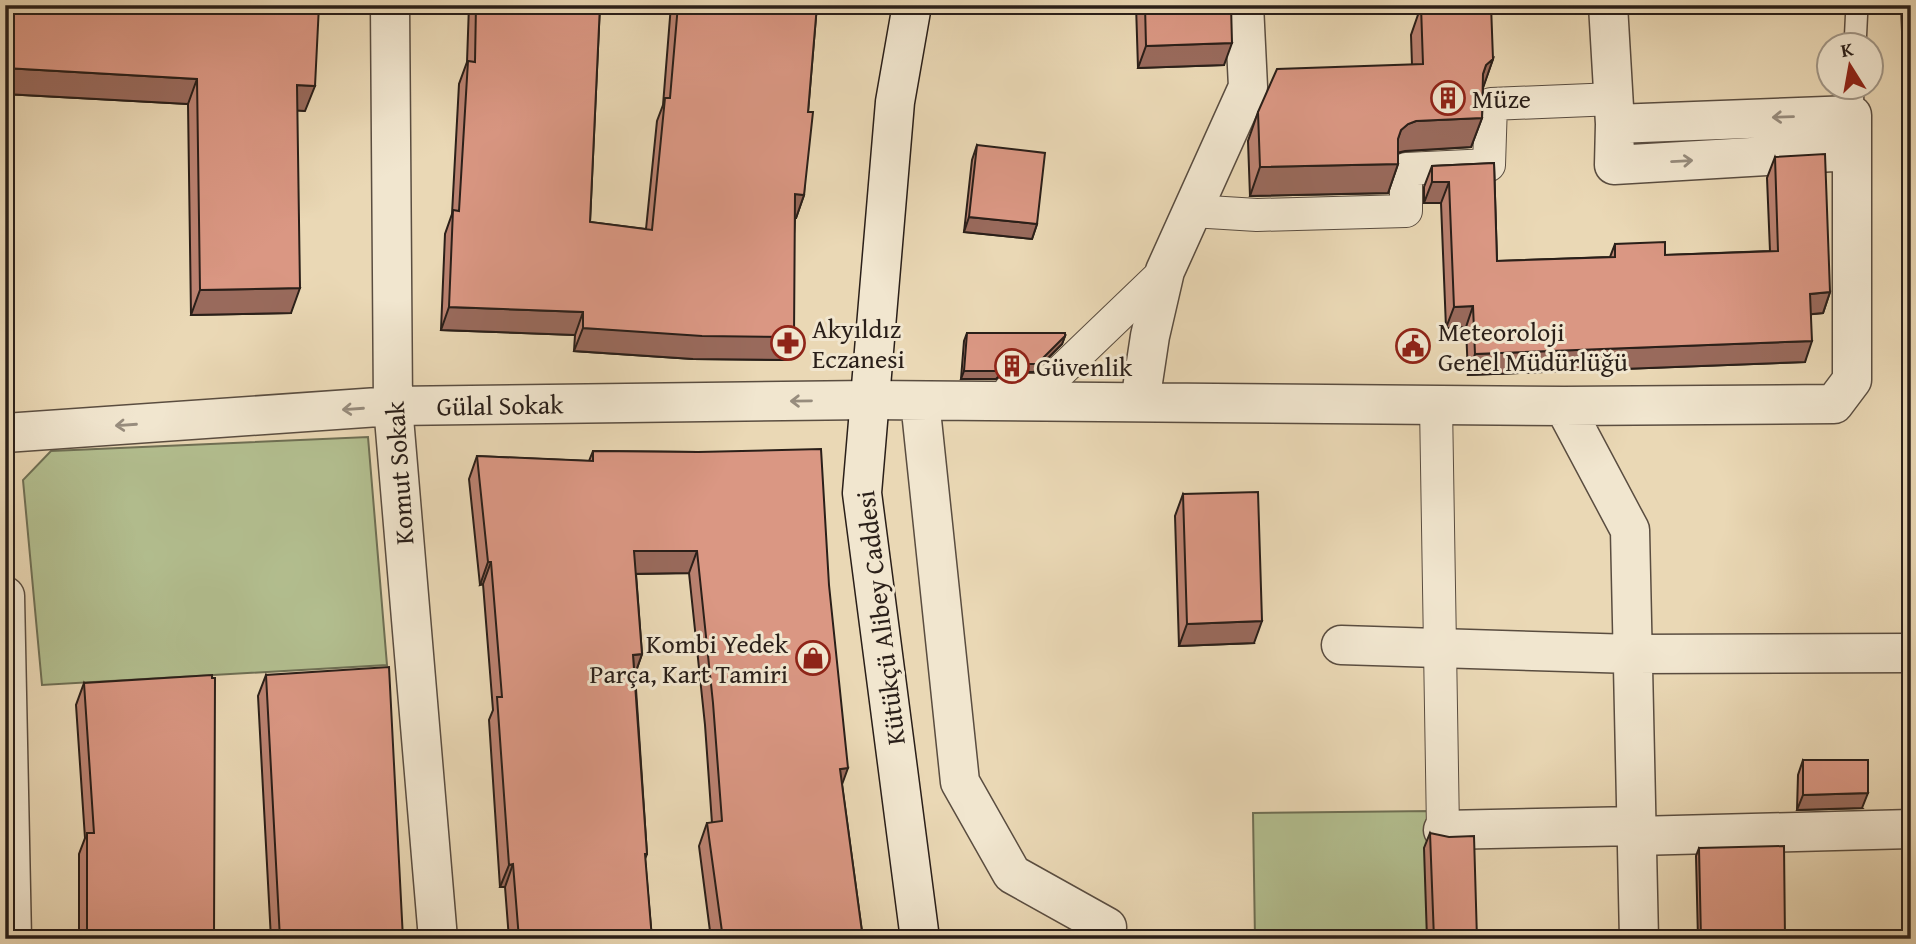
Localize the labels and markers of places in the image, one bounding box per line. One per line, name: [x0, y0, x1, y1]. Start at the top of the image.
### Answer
building icon: Müze: [1429, 79, 1467, 117]
place label: Müze: [1472, 79, 1531, 118]
place label: Akyıldız Eczanesi: [812, 309, 905, 378]
place label: Meteoroloji Genel Müdürlüğü: [1438, 312, 1628, 381]
pharmacy icon: Akyıldız Eczanesi: [769, 324, 807, 362]
public building icon: Meteoroloji Genel Müdürlüğü: [1394, 327, 1432, 365]
building icon: Güvenlik: [993, 347, 1031, 385]
place label: Güvenlik: [1036, 347, 1133, 386]
place label: Kombi Yedek Parça, Kart Tamiri: [589, 624, 789, 693]
shop icon: Kombi Yedek Parça, Kart Tamiri: [794, 639, 832, 677]

